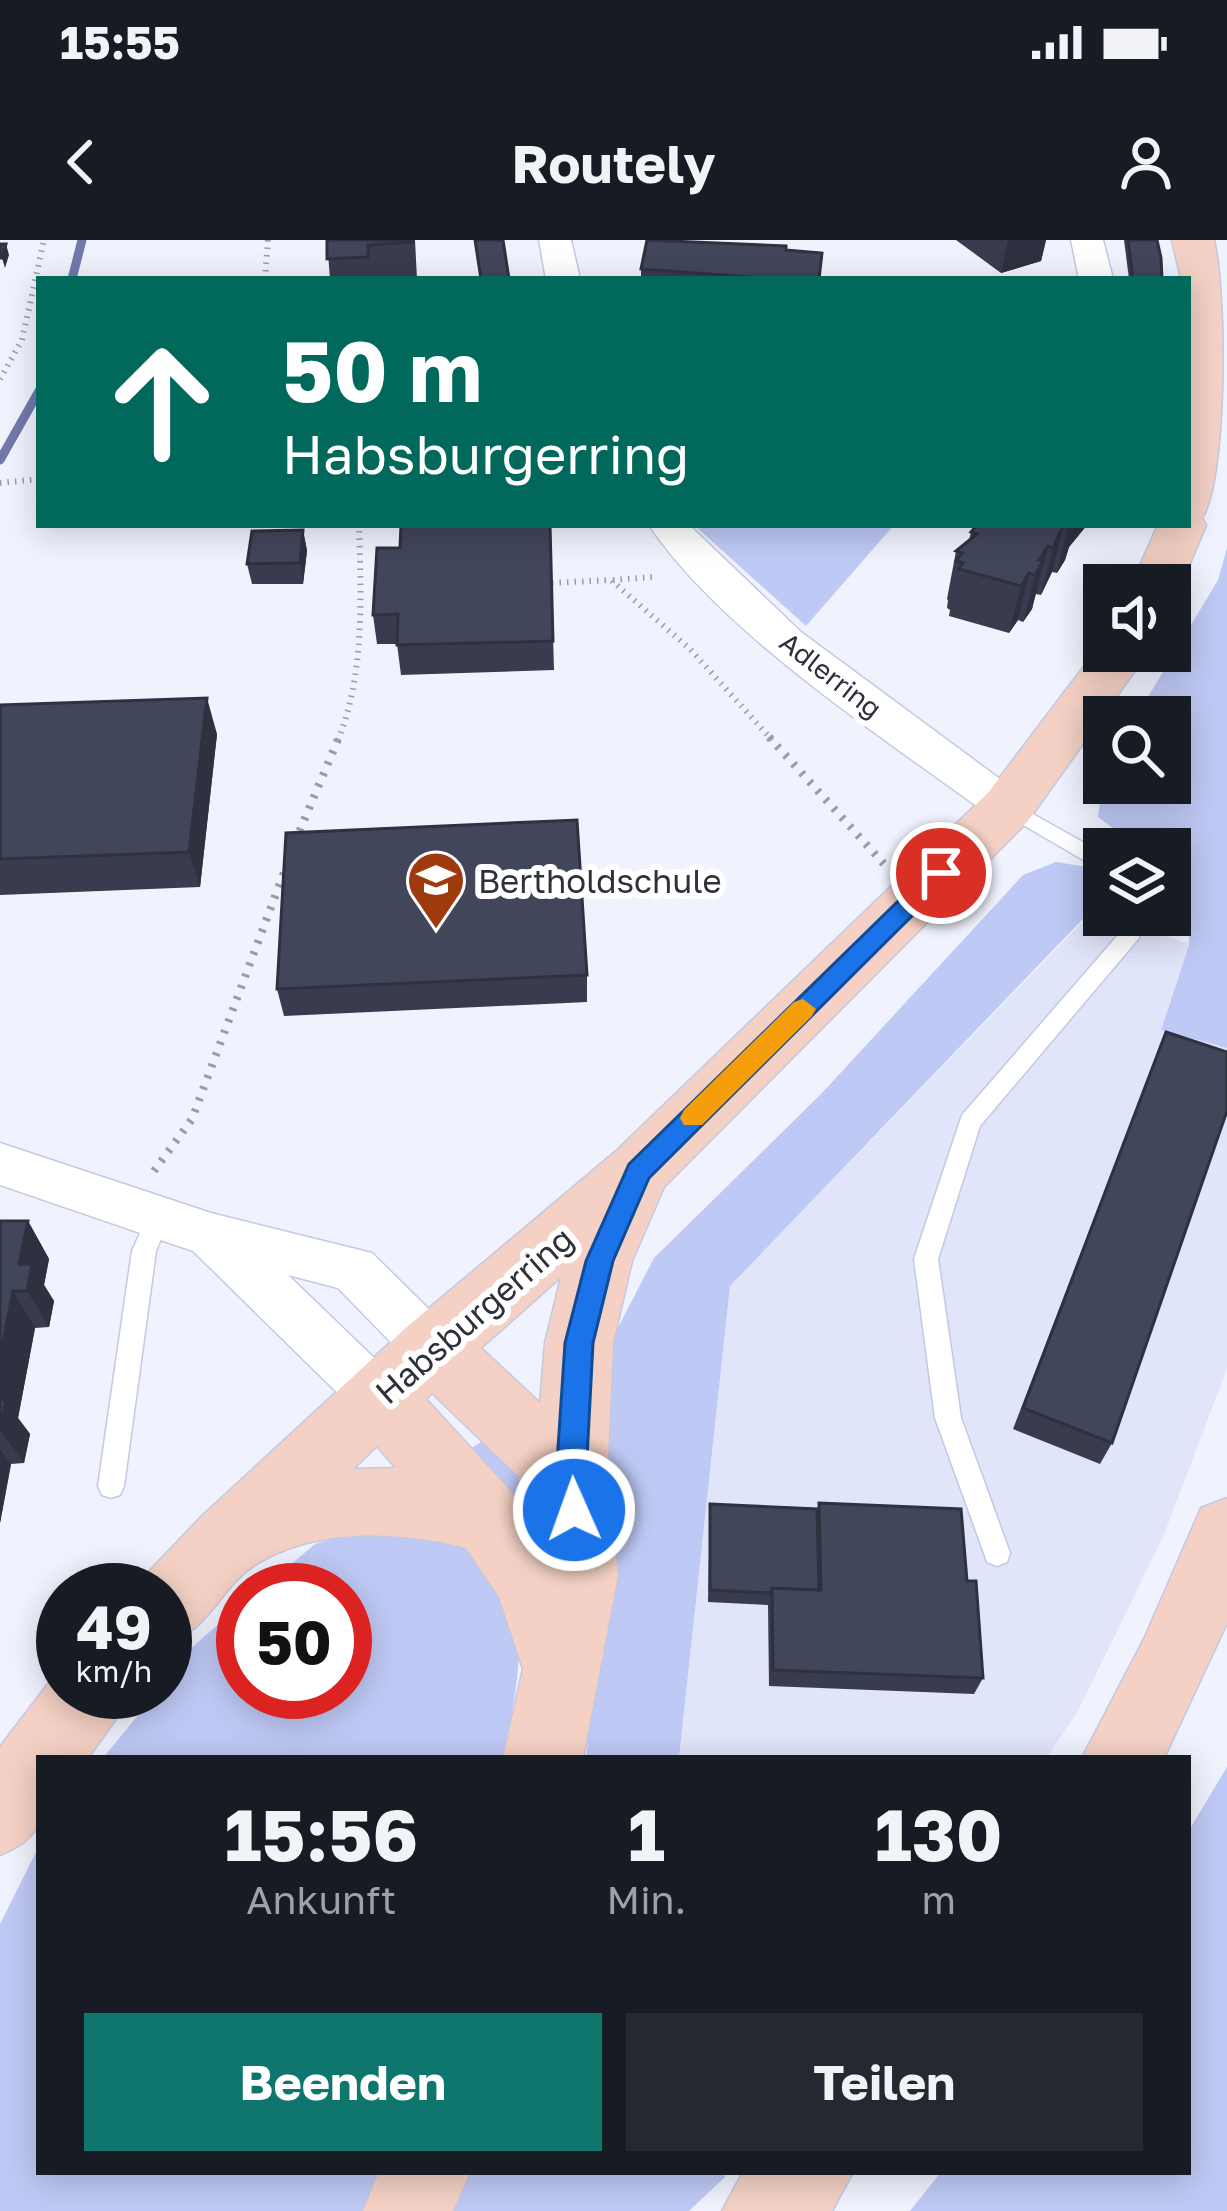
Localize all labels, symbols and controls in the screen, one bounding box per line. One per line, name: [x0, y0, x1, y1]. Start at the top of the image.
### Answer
text: 15:55: [60, 15, 180, 69]
icon: back: [48, 129, 114, 195]
icon: person: [1113, 129, 1179, 195]
text: Routely: [511, 130, 716, 195]
text: 50 m: [282, 320, 482, 420]
icon: ahead: [84, 324, 240, 480]
text: Habsburgerring: [282, 421, 689, 486]
map controls: [1083, 564, 1191, 936]
button: sound: [1083, 564, 1191, 672]
street label: Adlerring: [774, 625, 888, 725]
button: search: [1083, 696, 1191, 804]
pin: [890, 822, 992, 924]
button: layers: [1083, 828, 1191, 936]
icon: arrive: [908, 840, 974, 906]
school or university icon: Bertholdschule: [405, 849, 467, 931]
place label: Bertholdschule: [478, 861, 722, 900]
street label: Habsburgerring: [367, 1219, 581, 1411]
position arrow: [511, 1447, 637, 1573]
speed limit sign: 50: [216, 1563, 372, 1719]
text: 49: [76, 1590, 152, 1662]
text: km/h: [76, 1653, 152, 1689]
text: 15:56: [224, 1790, 418, 1877]
text: 1: [628, 1790, 665, 1877]
text: 130: [875, 1790, 1003, 1877]
text: Ankunft: [246, 1876, 396, 1923]
text: Min.: [607, 1876, 686, 1923]
text: m: [921, 1876, 956, 1923]
button: Beenden: [84, 2013, 602, 2151]
button: Teilen: [626, 2013, 1143, 2151]

